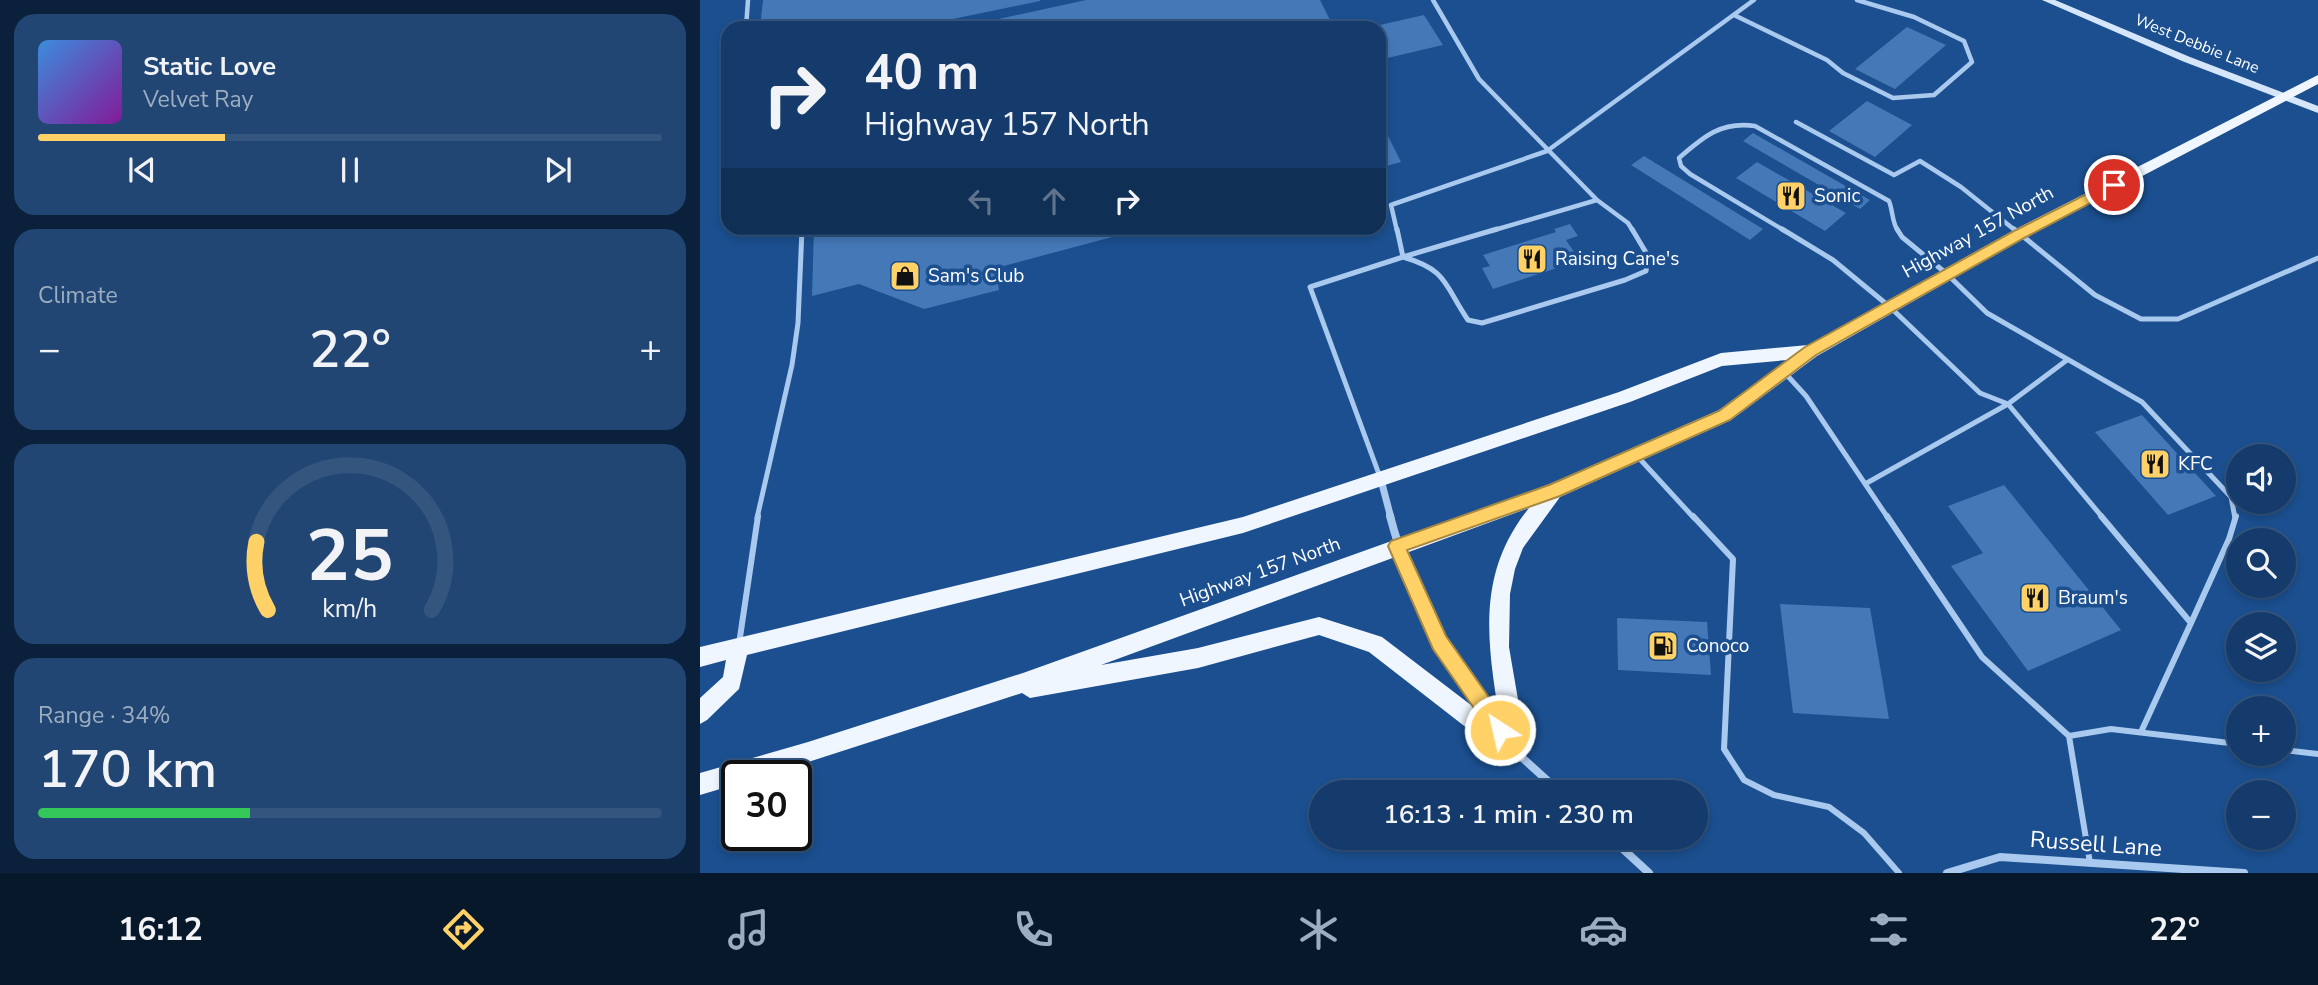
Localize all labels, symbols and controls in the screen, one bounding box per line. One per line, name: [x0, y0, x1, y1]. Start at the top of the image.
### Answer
street label: West Debbie Lane: [2131, 9, 2263, 79]
text: 40 m: [864, 39, 979, 106]
text: Static Love: [143, 49, 276, 84]
icon: right: [749, 49, 840, 140]
text: Velvet Ray: [143, 84, 253, 115]
text: Highway 157 North: [864, 103, 1150, 146]
icon: previous: [123, 151, 161, 189]
icon: pause: [331, 151, 369, 189]
icon: next: [539, 151, 577, 189]
pin: [2084, 155, 2144, 215]
icon: arrive: [2095, 166, 2133, 204]
restaurant icon: Sonic: [1774, 179, 1808, 213]
street label: Highway 157 North: [1898, 180, 2058, 284]
icon: left: [962, 182, 1000, 220]
icon: ahead: [1035, 182, 1073, 220]
icon: right: [1108, 182, 1146, 220]
place label: Sonic: [1814, 183, 1860, 209]
restaurant icon: Raising Cane's: [1515, 242, 1549, 276]
place label: Raising Cane's: [1555, 246, 1679, 272]
shop icon: Sam's Club: [888, 259, 922, 293]
place label: Sam's Club: [928, 263, 1024, 289]
text: Climate: [38, 280, 118, 311]
text: 22°: [309, 314, 391, 385]
text: −: [38, 324, 61, 375]
text: +: [639, 324, 662, 375]
map controls: [2226, 444, 2296, 850]
button: sound: [2226, 444, 2296, 514]
restaurant icon: KFC: [2138, 447, 2172, 481]
place label: KFC: [2178, 451, 2213, 477]
text: 25: [306, 506, 394, 606]
button: search: [2226, 528, 2296, 598]
street label: Highway 157 North: [1176, 531, 1344, 613]
restaurant icon: Braum's: [2018, 581, 2052, 615]
place label: Braum's: [2058, 585, 2128, 611]
text: km/h: [322, 592, 378, 626]
button: layers: [2226, 612, 2296, 682]
fuel station icon: Conoco: [1646, 629, 1680, 663]
place label: Conoco: [1686, 633, 1749, 659]
position arrow: [1463, 693, 1537, 767]
button: +: [2226, 696, 2296, 766]
text: Range · 34%: [38, 700, 170, 731]
text: 170 km: [38, 734, 217, 805]
speed limit sign: 30: [721, 760, 812, 851]
button: −: [2226, 780, 2296, 850]
text: 16:13 · 1 min · 230 m: [1383, 797, 1634, 832]
street label: Russell Lane: [2029, 824, 2163, 864]
icon: directions: [439, 905, 488, 954]
icon: music: [724, 905, 773, 954]
icon: phone: [1009, 905, 1058, 954]
icon: climate: [1294, 905, 1343, 954]
icon: car: [1579, 905, 1628, 954]
icon: filters: [1864, 905, 1913, 954]
text: 16:12: [118, 908, 203, 951]
text: 22°: [2149, 908, 2200, 951]

